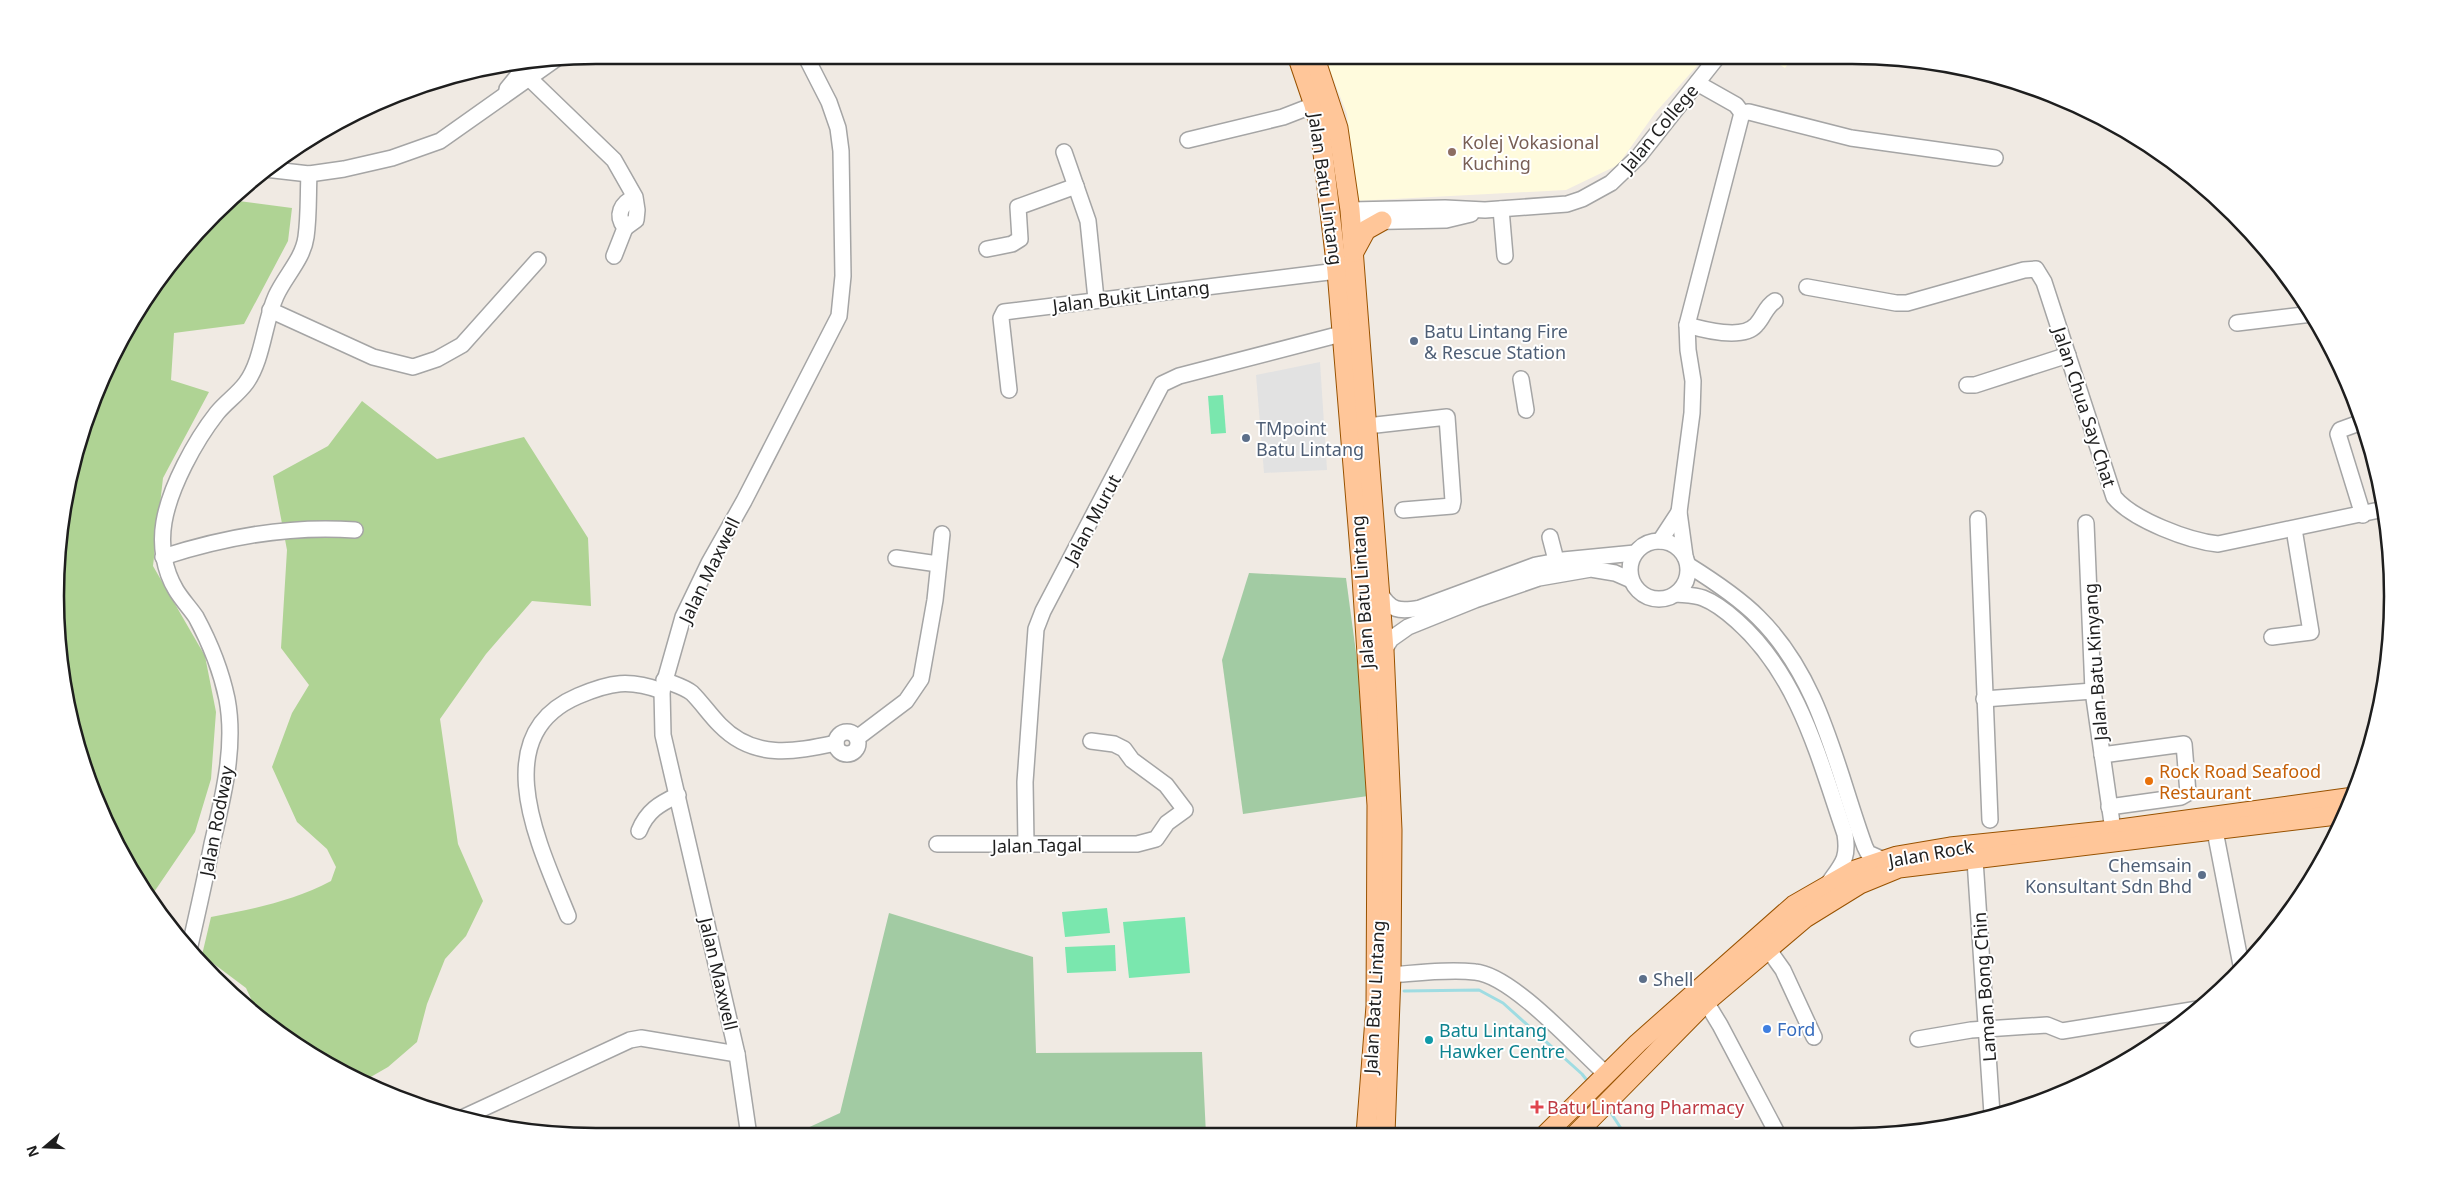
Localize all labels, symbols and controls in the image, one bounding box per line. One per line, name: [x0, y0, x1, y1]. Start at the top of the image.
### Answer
street label: Jalan College: [1614, 79, 1703, 179]
street label: Jalan Batu Lintang: [1303, 109, 1349, 267]
place label: Kolej Vokasional Kuching: [1462, 130, 1599, 175]
marker: Kolej Vokasional Kuching: [1446, 146, 1458, 158]
street label: Jalan Bukit Lintang: [1049, 274, 1211, 318]
place label: Batu Lintang Fire & Rescue Station: [1424, 319, 1568, 364]
street label: Jalan Chua Say Chat: [2047, 322, 2122, 491]
marker: Batu Lintang Fire & Rescue Station: [1408, 335, 1420, 347]
place label: TMpoint Batu Lintang: [1256, 416, 1364, 461]
marker: TMpoint Batu Lintang: [1240, 432, 1252, 444]
street label: Jalan Murut: [1057, 470, 1126, 570]
street label: Jalan Maxwell: [672, 513, 745, 629]
street label: Jalan Batu Lintang: [1345, 515, 1379, 671]
street label: Jalan Batu Kinyang: [2078, 582, 2113, 744]
place label: Rock Road Seafood Restaurant: [2159, 759, 2321, 804]
street label: Jalan Rodway: [193, 763, 239, 880]
marker: Rock Road Seafood Restaurant: [2143, 775, 2155, 787]
street label: Jalan Tagal: [990, 832, 1082, 858]
street label: Jalan Rock: [1885, 834, 1976, 873]
place label: Chemsain Konsultant Sdn Bhd: [2025, 853, 2192, 898]
marker: Chemsain Konsultant Sdn Bhd: [2196, 869, 2208, 881]
street label: Laman Bong Chin: [1967, 911, 2001, 1063]
street label: Jalan Maxwell: [694, 913, 744, 1033]
street label: Jalan Batu Lintang: [1358, 920, 1390, 1076]
place label: Shell: [1653, 967, 1693, 991]
marker: Shell: [1637, 973, 1649, 985]
place label: Ford: [1777, 1017, 1815, 1041]
place label: Batu Lintang Hawker Centre: [1439, 1018, 1565, 1063]
marker: Ford: [1761, 1023, 1773, 1035]
marker: Batu Lintang Hawker Centre: [1423, 1034, 1435, 1046]
place label: Batu Lintang Pharmacy: [1547, 1095, 1745, 1119]
marker: Batu Lintang Pharmacy: [1531, 1101, 1543, 1113]
north arrow: [20, 1122, 70, 1172]
text: N: [21, 1143, 43, 1160]

